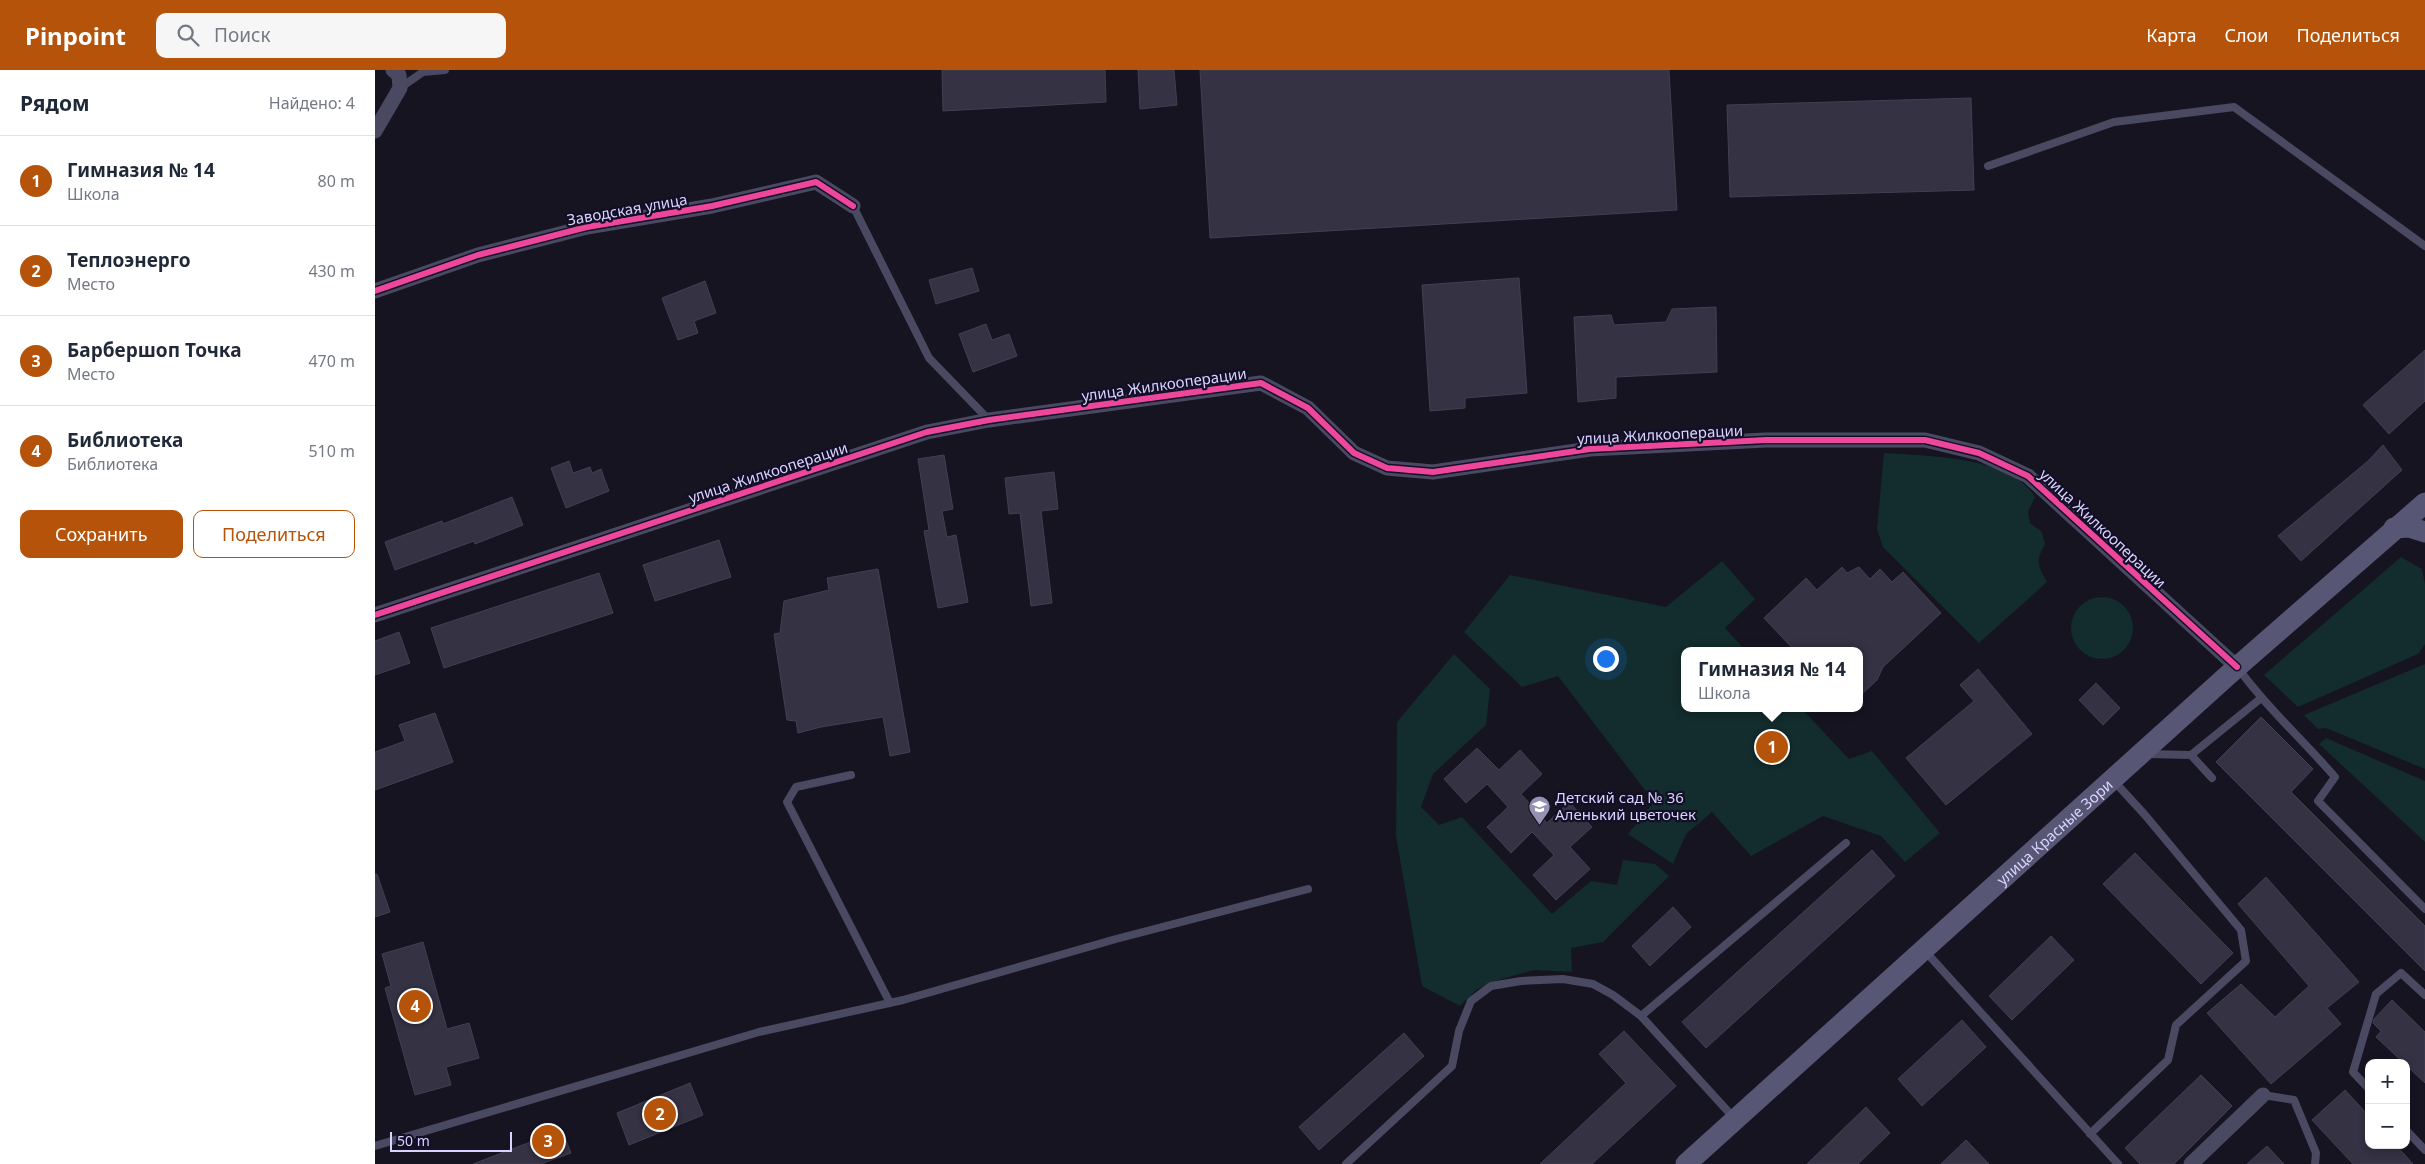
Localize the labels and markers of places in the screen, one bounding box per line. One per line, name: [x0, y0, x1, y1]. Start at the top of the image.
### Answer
pin: 1: [1756, 728, 1788, 766]
place label: Детский сад № 36 Аленький цветочек: [1555, 787, 1696, 824]
school or university icon: Детский сад № 36 Аленький цветочек: [1527, 794, 1551, 825]
pin: 4: [399, 987, 431, 1025]
pin: 2: [644, 1095, 676, 1133]
pin: 3: [532, 1122, 564, 1160]

